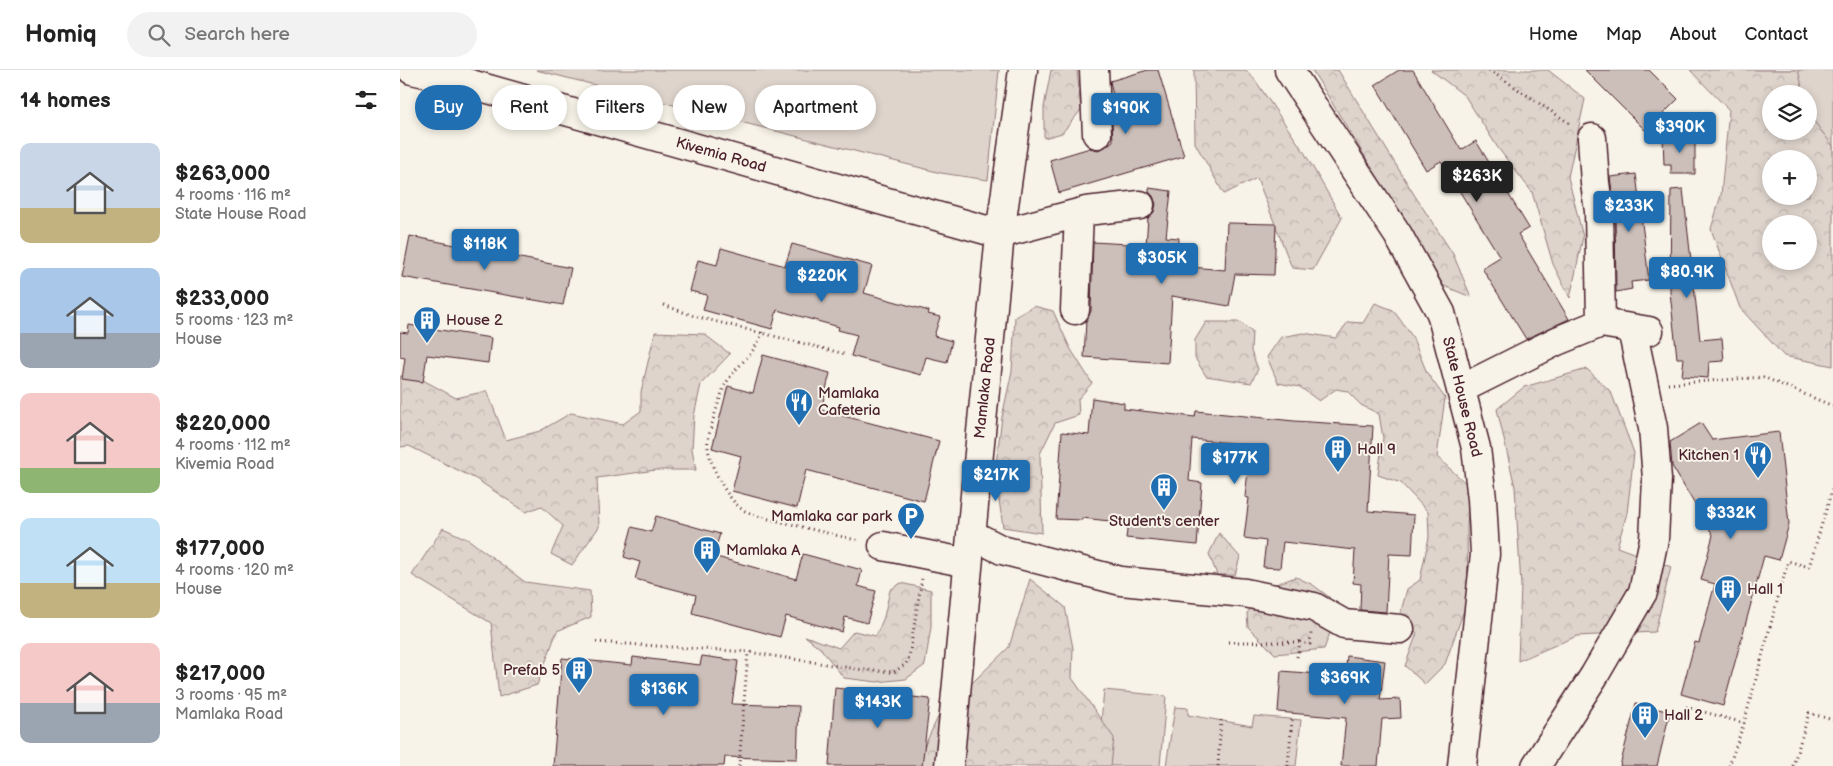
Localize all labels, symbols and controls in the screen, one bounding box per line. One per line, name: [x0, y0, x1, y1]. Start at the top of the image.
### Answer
search box: [127, 12, 477, 57]
text: Homiq: [25, 20, 97, 49]
icon: search: [145, 21, 173, 49]
text: Search here: [185, 23, 290, 46]
text: Home: [1529, 24, 1578, 45]
text: Map: [1606, 24, 1642, 45]
text: About: [1670, 24, 1717, 45]
text: Contact: [1745, 24, 1808, 45]
chip: Buy: [415, 85, 482, 130]
chip: Rent: [492, 85, 567, 130]
chip: Filters: [577, 85, 663, 130]
chip: New: [673, 85, 745, 130]
chip: Apartment: [755, 85, 876, 130]
map controls: [1762, 85, 1817, 270]
button: layers: [1762, 85, 1817, 140]
icon: filters: [352, 86, 380, 114]
text: 14 homes: [20, 88, 111, 113]
pin: $190K: [1091, 92, 1161, 135]
text: $190K: [1102, 99, 1150, 118]
pin: $390K: [1645, 112, 1715, 154]
text: $390K: [1655, 118, 1705, 137]
street label: Kivemia Road: [674, 133, 768, 177]
button: +: [1762, 150, 1817, 205]
pin: $263K: [1442, 160, 1512, 203]
text: $263,000: [175, 161, 270, 186]
icon: home: [60, 163, 120, 223]
text: $263K: [1452, 167, 1502, 186]
text: 4 rooms · 116 m²: [175, 186, 291, 205]
pin: $233K: [1594, 190, 1664, 233]
text: $233K: [1604, 197, 1654, 216]
text: State House Road: [175, 205, 306, 224]
button: −: [1762, 215, 1817, 270]
pin: $118K: [450, 228, 520, 271]
text: $118K: [463, 235, 507, 254]
pin: $305K: [1127, 242, 1197, 285]
text: $305K: [1137, 249, 1187, 268]
pin: $80.9K: [1646, 256, 1728, 299]
pin: $220K: [787, 260, 857, 303]
text: $80.9K: [1660, 263, 1714, 282]
text: $220K: [797, 267, 847, 286]
text: $233,000: [175, 286, 269, 311]
icon: home: [60, 288, 120, 348]
building icon: House 2: [412, 305, 442, 344]
text: 5 rooms · 123 m²: [175, 311, 293, 330]
place label: House 2: [446, 311, 503, 330]
text: House: [175, 330, 222, 349]
street label: State House Road: [1438, 335, 1486, 459]
street label: Mamlaka Road: [970, 337, 1000, 439]
place label: Mamlaka Cafeteria: [818, 384, 881, 420]
restaurant icon: Mamlaka Cafeteria: [784, 387, 814, 426]
text: $220,000: [175, 411, 271, 436]
icon: home: [60, 413, 120, 473]
building icon: Hall 9: [1323, 434, 1353, 473]
text: 4 rooms · 112 m²: [175, 436, 291, 455]
place label: Hall 9: [1357, 440, 1396, 459]
restaurant icon: Kitchen 1: [1743, 440, 1773, 479]
pin: $177K: [1200, 442, 1270, 485]
place label: Kitchen 1: [1678, 446, 1739, 465]
text: $177K: [1212, 449, 1258, 468]
text: Kivemia Road: [175, 455, 275, 474]
pin: $217K: [961, 460, 1031, 502]
text: $217K: [973, 466, 1019, 485]
building icon: Student's center: [1149, 472, 1179, 511]
pin: $332K: [1696, 498, 1766, 540]
parking icon: Mamlaka car park: [896, 501, 926, 540]
text: $332K: [1706, 504, 1756, 523]
place label: Mamlaka car park: [771, 507, 893, 526]
place label: Student's center: [1109, 512, 1220, 531]
building icon: Mamlaka A: [692, 535, 722, 574]
text: $177,000: [175, 536, 265, 561]
icon: home: [60, 538, 120, 598]
place label: Mamlaka A: [726, 541, 801, 560]
text: 4 rooms · 120 m²: [175, 561, 294, 580]
building icon: Hall 1: [1713, 574, 1743, 613]
text: House: [175, 580, 222, 599]
place label: Hall 1: [1747, 580, 1783, 599]
building icon: Prefab 5: [564, 655, 594, 694]
text: $217,000: [175, 661, 265, 686]
place label: Prefab 5: [503, 661, 560, 680]
pin: $369K: [1310, 662, 1380, 705]
icon: home: [60, 663, 120, 723]
text: $369K: [1320, 669, 1370, 688]
pin: $136K: [629, 674, 699, 716]
text: $136K: [640, 680, 688, 699]
text: 3 rooms · 95 m²: [175, 686, 287, 705]
pin: $143K: [843, 686, 913, 729]
text: $143K: [855, 693, 901, 712]
building icon: Hall 2: [1630, 700, 1660, 739]
text: Mamlaka Road: [175, 705, 283, 724]
place label: Hall 2: [1664, 706, 1703, 725]

